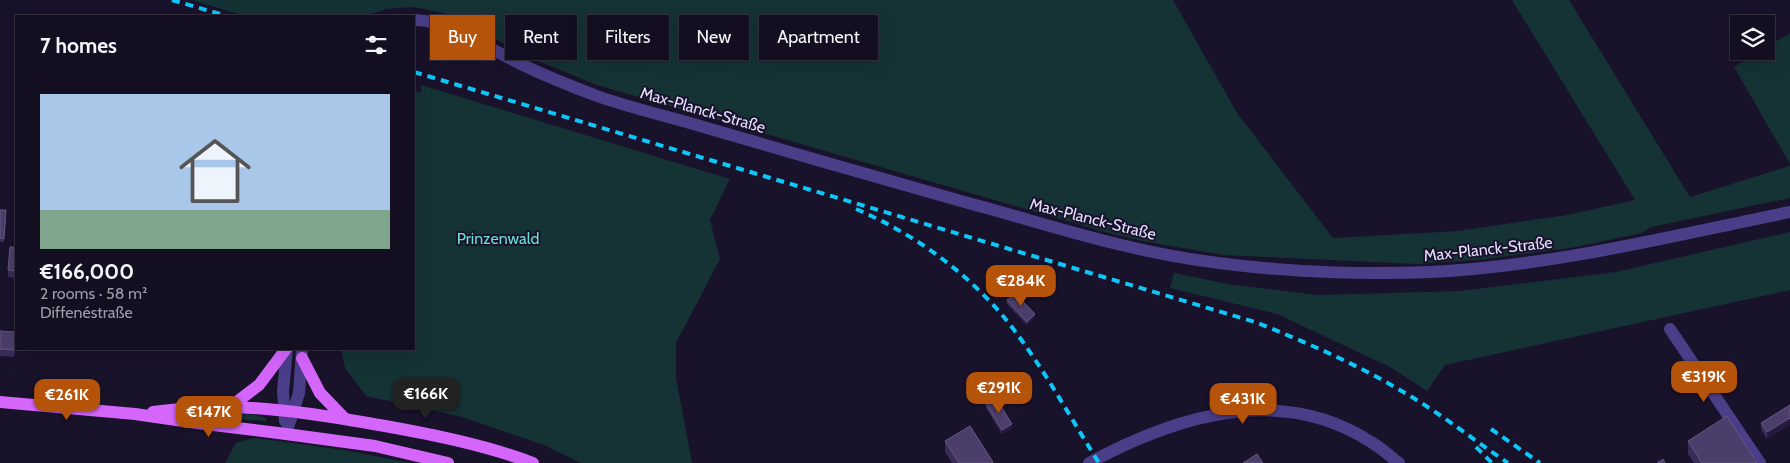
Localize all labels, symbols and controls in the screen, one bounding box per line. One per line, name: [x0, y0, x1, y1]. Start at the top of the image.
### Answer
chip: Buy: [430, 15, 495, 60]
chip: Rent: [505, 15, 577, 60]
chip: Filters: [587, 15, 669, 60]
chip: New: [679, 15, 749, 60]
chip: Apartment: [759, 15, 878, 60]
map controls: [1730, 15, 1775, 60]
button: layers: [1730, 15, 1775, 60]
icon: filters: [362, 31, 390, 59]
text: 7 homes: [40, 33, 117, 58]
street label: Max-Planck-Straße: [638, 83, 768, 137]
icon: home: [170, 126, 260, 216]
street label: Max-Planck-Straße: [1028, 194, 1158, 244]
park label: Prinzenwald: [457, 229, 539, 248]
street label: Max-Planck-Straße: [1423, 233, 1553, 265]
text: €166,000: [40, 259, 134, 284]
pin: €284K: [986, 264, 1056, 307]
text: €284K: [997, 271, 1045, 290]
text: 2 rooms · 58 m²: [40, 284, 147, 303]
text: Diffenéstraße: [40, 303, 133, 322]
pin: €319K: [1669, 360, 1739, 403]
text: €319K: [1682, 367, 1726, 386]
pin: €291K: [964, 372, 1034, 414]
pin: €261K: [32, 378, 102, 421]
pin: €166K: [391, 378, 461, 420]
text: €291K: [977, 378, 1021, 397]
pin: €431K: [1208, 382, 1278, 425]
text: €166K: [404, 384, 448, 403]
text: €261K: [45, 385, 89, 404]
text: €431K: [1221, 389, 1265, 408]
pin: €147K: [174, 396, 244, 438]
text: €147K: [187, 402, 231, 421]

